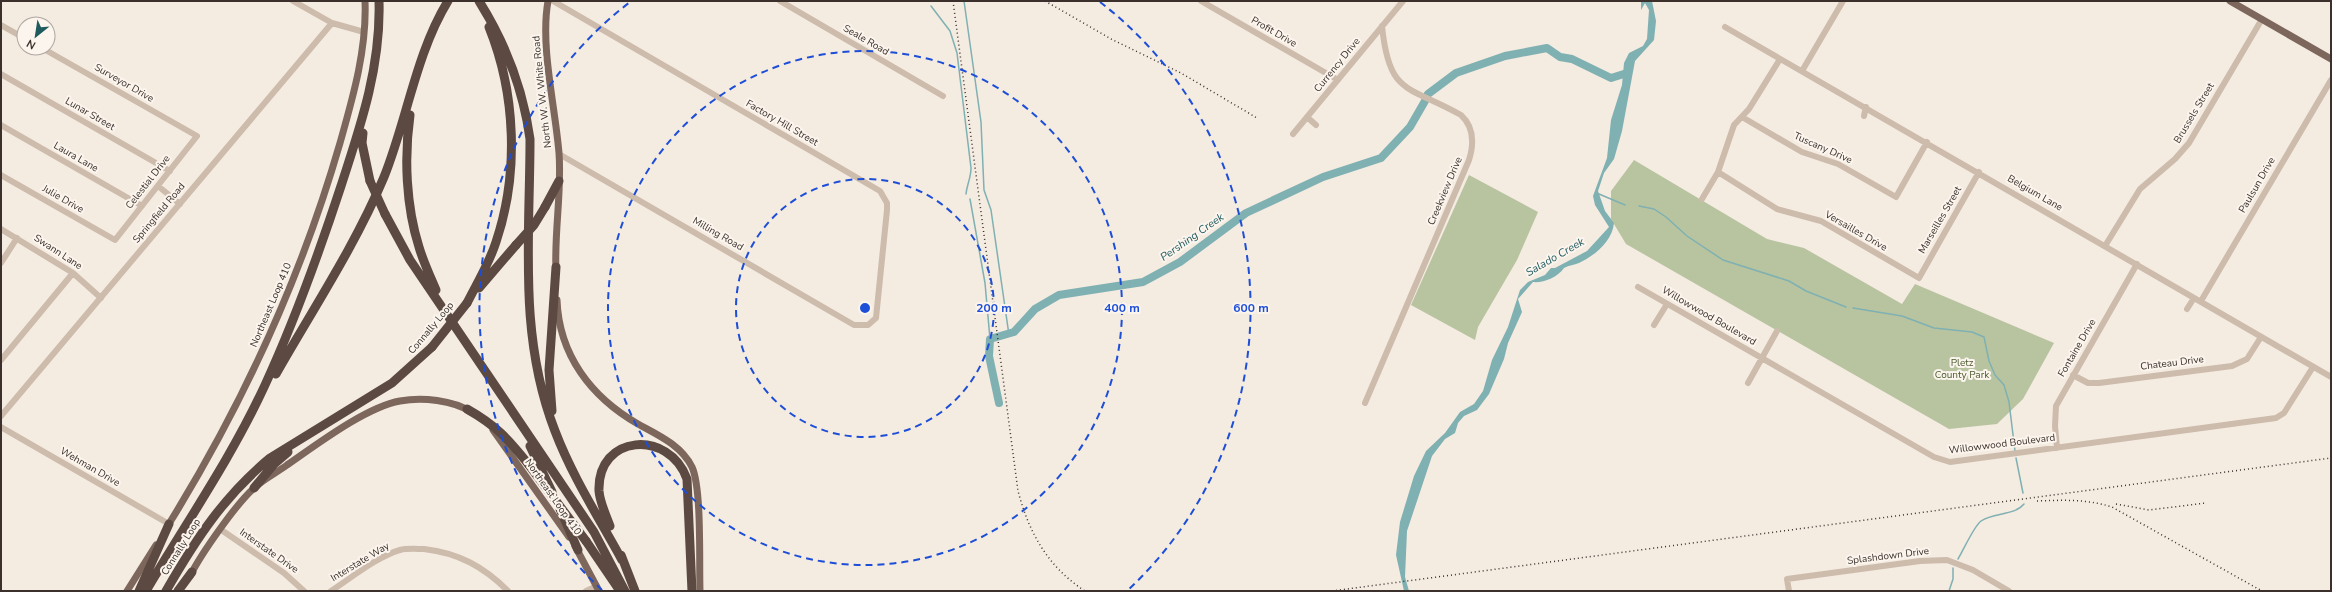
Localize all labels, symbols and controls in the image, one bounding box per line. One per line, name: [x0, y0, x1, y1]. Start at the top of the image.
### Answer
street label: Profit Drive: [1249, 13, 1299, 51]
north arrow: [16, 16, 56, 56]
street label: Seale Road: [840, 21, 892, 59]
street label: North W. W. White Road: [529, 35, 555, 149]
street label: Currency Drive: [1311, 35, 1363, 95]
text: N: [24, 36, 39, 53]
street label: Surveyor Drive: [92, 60, 156, 106]
street label: Brussels Street: [2170, 80, 2218, 146]
street label: Lunar Street: [63, 94, 118, 134]
street label: Factory Hill Street: [743, 97, 821, 150]
street label: Tuscany Drive: [1792, 129, 1854, 167]
street label: Laura Lane: [51, 139, 101, 175]
street label: Celestial Drive: [122, 152, 174, 212]
street label: Creekview Drive: [1424, 155, 1466, 227]
street label: Paulsun Drive: [2235, 155, 2279, 215]
street label: Belgium Lane: [2005, 172, 2065, 214]
street label: Springfield Road: [130, 180, 189, 246]
street label: Julie Drive: [39, 181, 86, 216]
street label: Marseilles Street: [1915, 183, 1965, 256]
street label: Versailles Drive: [1821, 207, 1890, 255]
water label: Pershing Creek: [1157, 209, 1227, 265]
street label: Milling Road: [690, 214, 746, 254]
street label: Swann Lane: [31, 231, 85, 273]
water label: Salado Creek: [1523, 234, 1588, 280]
street label: Northeast Loop 410: [247, 261, 295, 349]
street label: Willowwood Boulevard: [1659, 283, 1759, 349]
street label: Connally Loop: [405, 299, 457, 357]
text: 200 m: [976, 300, 1012, 316]
text: 400 m: [1104, 300, 1140, 316]
text: 600 m: [1233, 300, 1269, 316]
centre of rings: [858, 301, 872, 315]
street label: Fontaine Drive: [2055, 316, 2099, 380]
street label: Chateau Drive: [2140, 352, 2204, 374]
park label: Pletz County Park: [1935, 356, 1990, 382]
street label: Willowwood Boulevard: [1948, 431, 2056, 457]
street label: Wehman Drive: [57, 444, 123, 490]
street label: Northeast Loop 410: [521, 456, 585, 538]
street label: Connally Loop: [158, 516, 204, 578]
street label: Interstate Drive: [237, 525, 301, 577]
street label: Interstate Way: [328, 538, 393, 585]
street label: Splashdown Drive: [1846, 544, 1930, 568]

